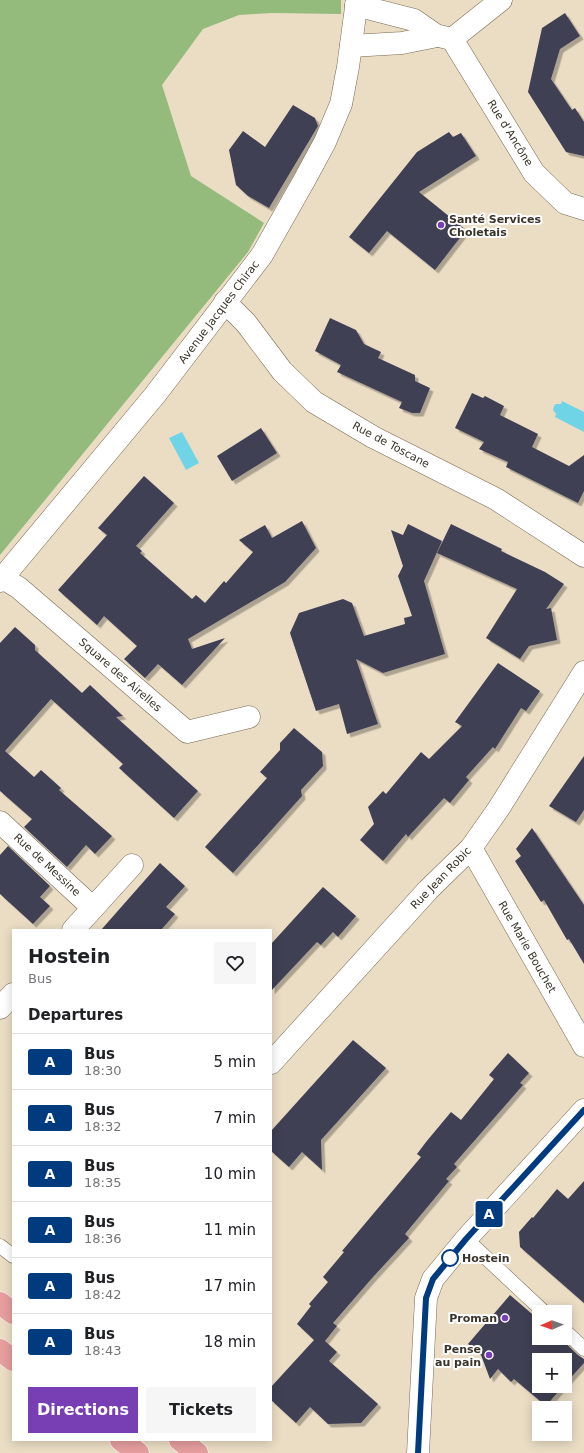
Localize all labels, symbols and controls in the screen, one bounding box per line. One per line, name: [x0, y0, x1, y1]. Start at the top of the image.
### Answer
street label: Rue d’Ancône: [484, 97, 536, 169]
place label: Santé Services Choletais: [449, 213, 541, 239]
marker: Santé Services Choletais: [436, 220, 446, 230]
street label: Avenue Jacques Chirac: [176, 258, 262, 366]
street label: Rue de Toscane: [350, 419, 432, 471]
street label: Square des Airelles: [76, 636, 164, 715]
street label: Rue de Messine: [11, 831, 83, 899]
street label: Rue Jean Robic: [408, 844, 474, 912]
street label: Rue Marie Bouchet: [495, 899, 559, 996]
button: heart: [214, 942, 256, 984]
text: Hostein: [28, 945, 110, 967]
text: Bus: [28, 971, 52, 986]
text: Departures: [28, 1006, 123, 1024]
text: Bus: [84, 1045, 115, 1063]
text: 5 min: [213, 1053, 256, 1071]
text: A: [45, 1054, 55, 1070]
text: 18:30: [84, 1063, 121, 1078]
text: Bus: [84, 1101, 115, 1119]
text: 7 min: [213, 1109, 256, 1127]
text: A: [45, 1110, 55, 1126]
text: 18:32: [84, 1119, 121, 1134]
text: Bus: [84, 1157, 115, 1175]
text: 10 min: [204, 1165, 256, 1183]
text: A: [45, 1166, 55, 1182]
text: 18:35: [84, 1175, 121, 1190]
line badge: A: [476, 1201, 502, 1227]
text: A: [484, 1206, 494, 1222]
text: Bus: [84, 1213, 115, 1231]
text: 11 min: [204, 1221, 256, 1239]
text: A: [45, 1222, 55, 1238]
text: 18:36: [84, 1231, 121, 1246]
marker: Hostein: [441, 1249, 459, 1267]
place label: Hostein: [462, 1252, 510, 1265]
text: Bus: [84, 1269, 115, 1287]
text: 17 min: [204, 1277, 256, 1295]
text: A: [45, 1278, 55, 1294]
text: 18:42: [84, 1287, 121, 1302]
north arrow: [532, 1305, 572, 1345]
map controls: [532, 1305, 572, 1441]
place label: Proman: [449, 1312, 497, 1325]
marker: Proman: [500, 1313, 510, 1323]
text: Bus: [84, 1325, 115, 1343]
text: 18 min: [204, 1333, 256, 1351]
text: A: [45, 1334, 55, 1350]
text: 18:43: [84, 1343, 121, 1358]
place label: Pense au pain: [435, 1343, 481, 1369]
marker: Pense au pain: [484, 1350, 494, 1360]
button: +: [532, 1353, 572, 1393]
button: Directions: [28, 1387, 138, 1433]
button: Tickets: [146, 1387, 256, 1433]
button: −: [532, 1401, 572, 1441]

